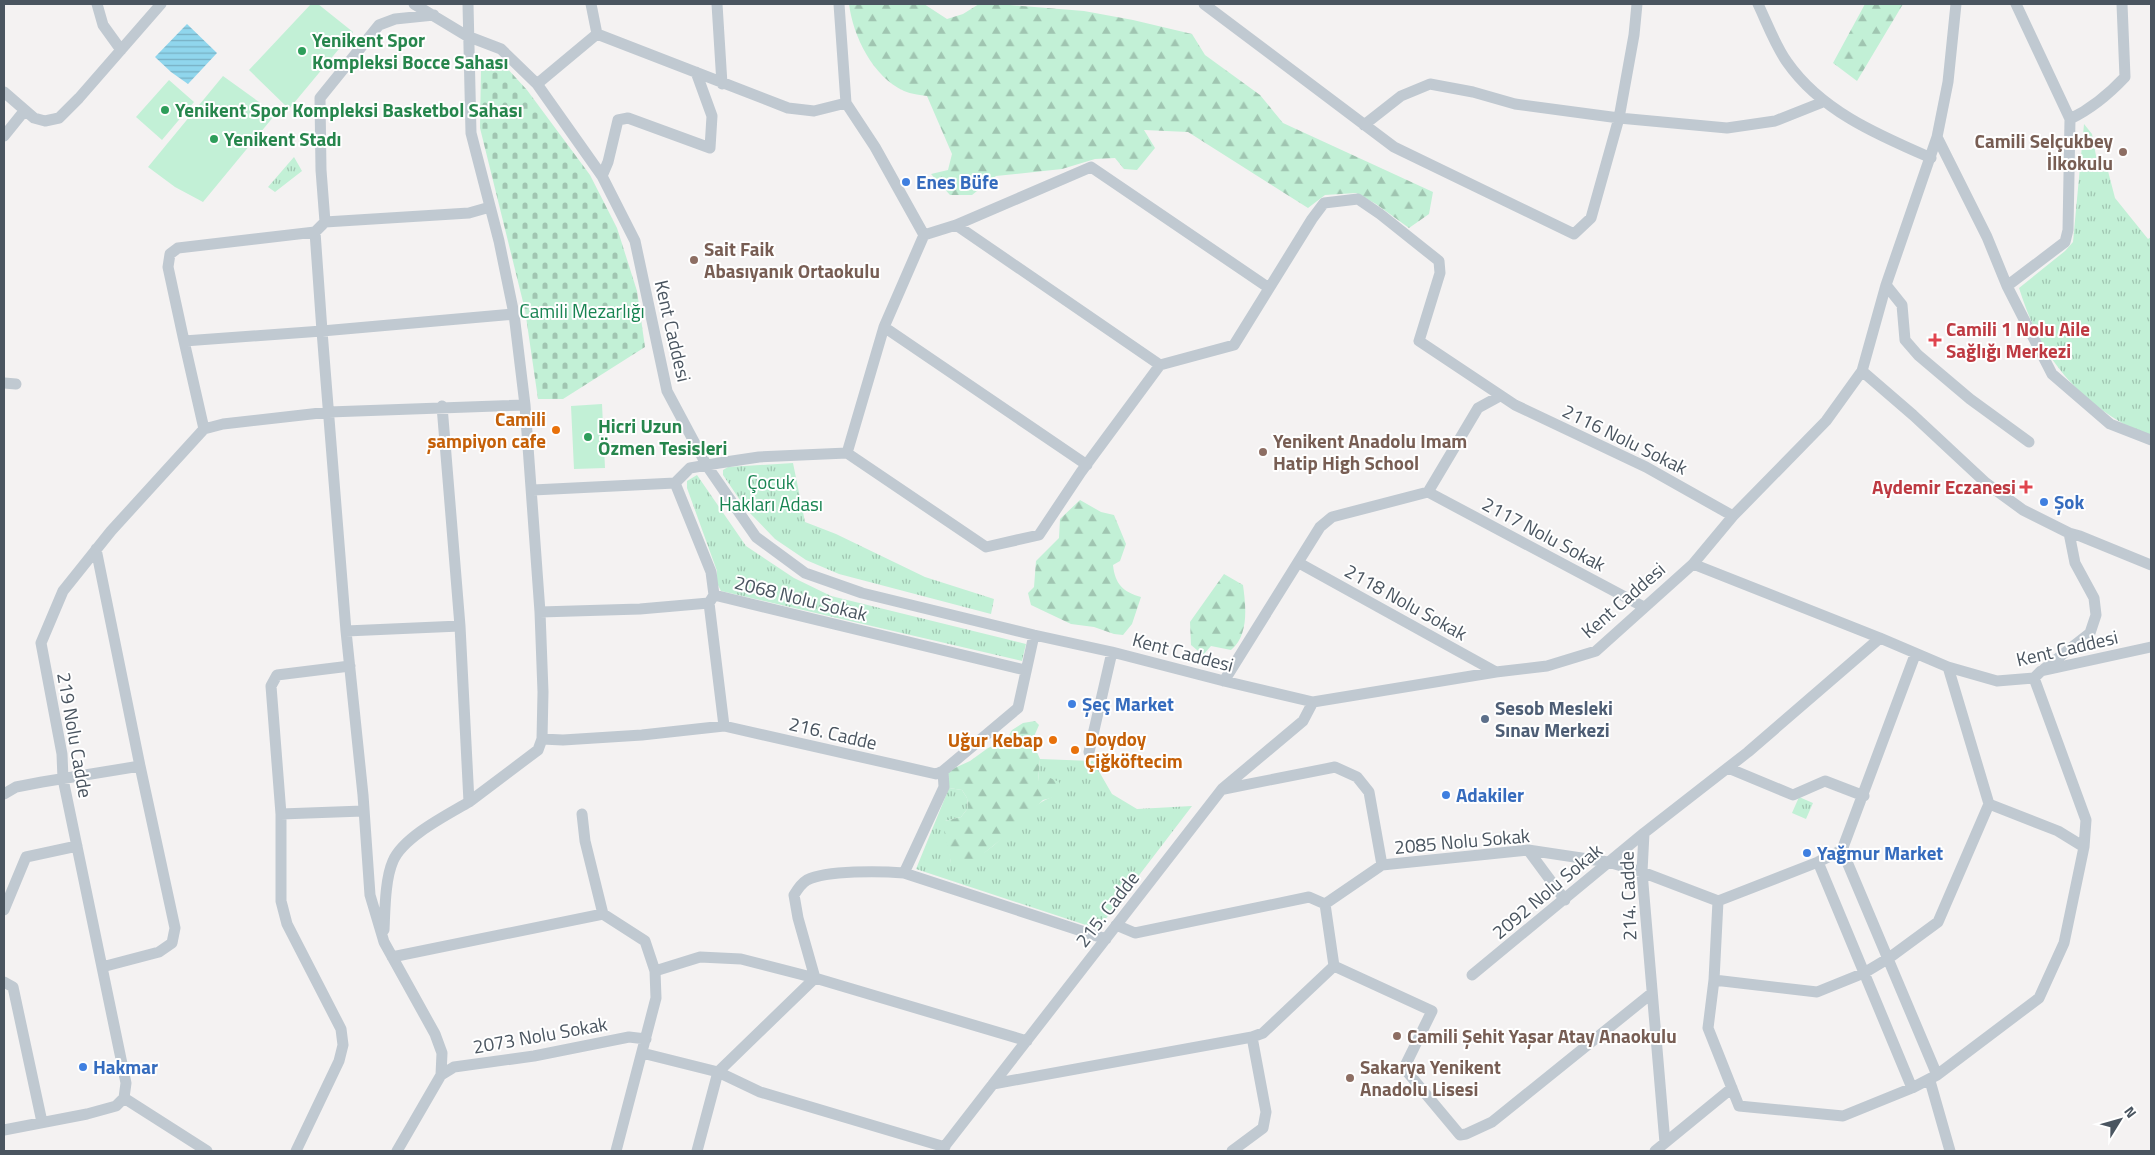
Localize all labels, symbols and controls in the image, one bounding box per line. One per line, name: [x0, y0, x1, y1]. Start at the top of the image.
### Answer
place label: Yenikent Spor Kompleksi Bocce Sahası: [312, 25, 508, 76]
marker: Yenikent Spor Kompleksi Bocce Sahası: [296, 45, 308, 57]
place label: Yenikent Spor Kompleksi Basketbol Sahası: [175, 95, 523, 124]
marker: Yenikent Spor Kompleksi Basketbol Sahası: [159, 104, 171, 116]
place label: Yenikent Stadı: [224, 124, 341, 153]
place label: Camili Selçukbey İlkokulu: [1975, 126, 2113, 177]
marker: Yenikent Stadı: [208, 133, 220, 145]
marker: Camili Selçukbey İlkokulu: [2117, 146, 2129, 158]
place label: Enes Büfe: [916, 167, 999, 196]
marker: Enes Büfe: [900, 176, 912, 188]
place label: Sait Faik Abasıyanık Ortaokulu: [704, 234, 880, 285]
marker: Sait Faik Abasıyanık Ortaokulu: [688, 254, 700, 266]
street label: Kent Caddesi: [648, 277, 699, 385]
park label: Camili Mezarlığı: [519, 296, 645, 325]
place label: Camili 1 Nolu Aile Sağlığı Merkezi: [1946, 314, 2090, 365]
marker: Camili 1 Nolu Aile Sağlığı Merkezi: [1928, 333, 1942, 347]
street label: 2116 Nolu Sokak: [1558, 396, 1693, 481]
place label: Camili şampiyon cafe: [426, 404, 546, 455]
place label: Hicri Uzun Özmen Tesisleri: [598, 411, 727, 462]
marker: Camili şampiyon cafe: [550, 424, 562, 436]
place label: Yenikent Anadolu Imam Hatip High School: [1273, 426, 1467, 477]
marker: Hicri Uzun Özmen Tesisleri: [582, 431, 594, 443]
marker: Yenikent Anadolu Imam Hatip High School: [1257, 446, 1269, 458]
park label: Çocuk Hakları Adası: [719, 467, 823, 518]
place label: Aydemir Eczanesi: [1872, 472, 2016, 501]
marker: Aydemir Eczanesi: [2020, 481, 2032, 493]
place label: Şok: [2054, 487, 2084, 516]
street label: 2117 Nolu Sokak: [1477, 489, 1611, 578]
marker: Şok: [2038, 496, 2050, 508]
street label: Kent Caddesi: [1574, 555, 1671, 645]
street label: 2118 Nolu Sokak: [1340, 556, 1473, 647]
street label: 2068 Nolu Sokak: [732, 567, 871, 628]
street label: Kent Caddesi: [2013, 622, 2121, 673]
street label: Kent Caddesi: [1129, 624, 1237, 679]
street label: 219 Nolu Cadde: [50, 670, 101, 800]
place label: Şeç Market: [1082, 689, 1174, 718]
place label: Sesob Mesleki Sınav Merkezi: [1495, 693, 1613, 744]
marker: Şeç Market: [1066, 698, 1078, 710]
street label: 216. Cadde: [786, 708, 880, 757]
marker: Sesob Mesleki Sınav Merkezi: [1479, 713, 1491, 725]
place label: Doydoy Çiğköftecim: [1085, 724, 1183, 775]
place label: Uğur Kebap: [948, 725, 1043, 754]
marker: Uğur Kebap: [1047, 734, 1059, 746]
marker: Doydoy Çiğköftecim: [1069, 744, 1081, 756]
place label: Adakiler: [1456, 780, 1524, 809]
marker: Adakiler: [1440, 789, 1452, 801]
street label: 2085 Nolu Sokak: [1393, 820, 1531, 861]
street label: 2092 Nolu Sokak: [1485, 836, 1608, 945]
place label: Yağmur Market: [1817, 838, 1943, 867]
marker: Yağmur Market: [1801, 847, 1813, 859]
street label: 214. Cadde: [1611, 851, 1644, 941]
street label: 215. Cadde: [1068, 864, 1146, 953]
street label: 2073 Nolu Sokak: [470, 1008, 609, 1061]
place label: Camili Şehit Yaşar Atay Anaokulu: [1407, 1021, 1677, 1050]
marker: Camili Şehit Yaşar Atay Anaokulu: [1391, 1030, 1403, 1042]
place label: Hakmar: [93, 1052, 158, 1081]
place label: Sakarya Yenikent Anadolu Lisesi: [1360, 1052, 1501, 1103]
marker: Hakmar: [77, 1061, 89, 1073]
marker: Sakarya Yenikent Anadolu Lisesi: [1344, 1072, 1356, 1084]
north arrow: [2095, 1095, 2145, 1145]
text: N: [2119, 1102, 2142, 1122]

